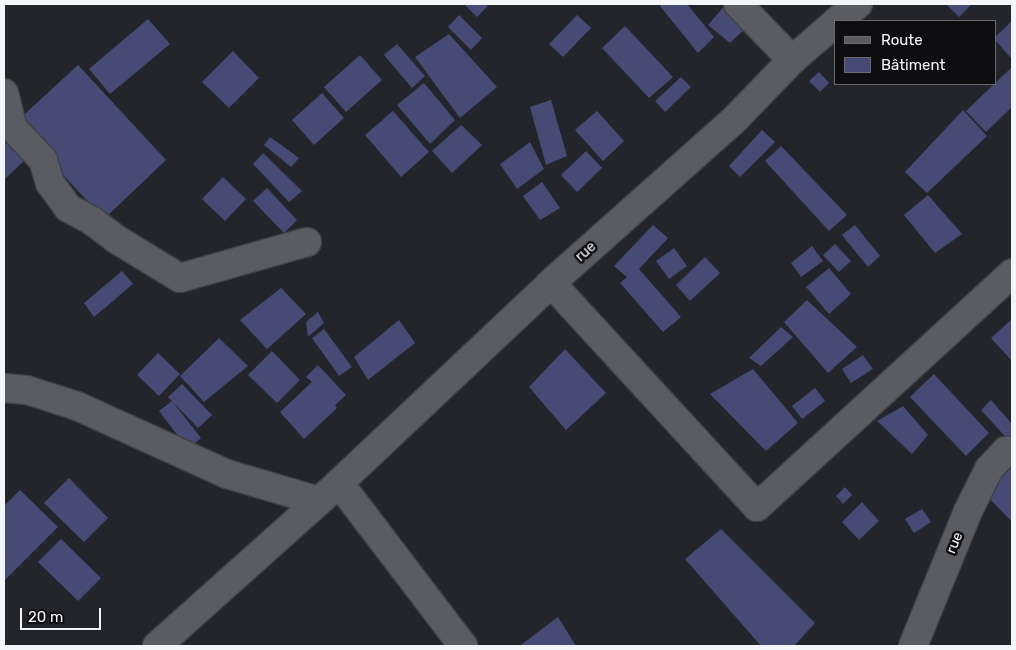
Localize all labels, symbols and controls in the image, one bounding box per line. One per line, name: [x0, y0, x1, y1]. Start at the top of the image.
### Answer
legend: [834, 20, 996, 85]
text: Route: [881, 31, 923, 49]
text: Bâtiment: [881, 56, 945, 74]
street label: rue: [572, 239, 600, 265]
street label: rue: [943, 530, 967, 556]
scale bar: [22, 598, 104, 630]
text: 20 m: [28, 608, 63, 626]

